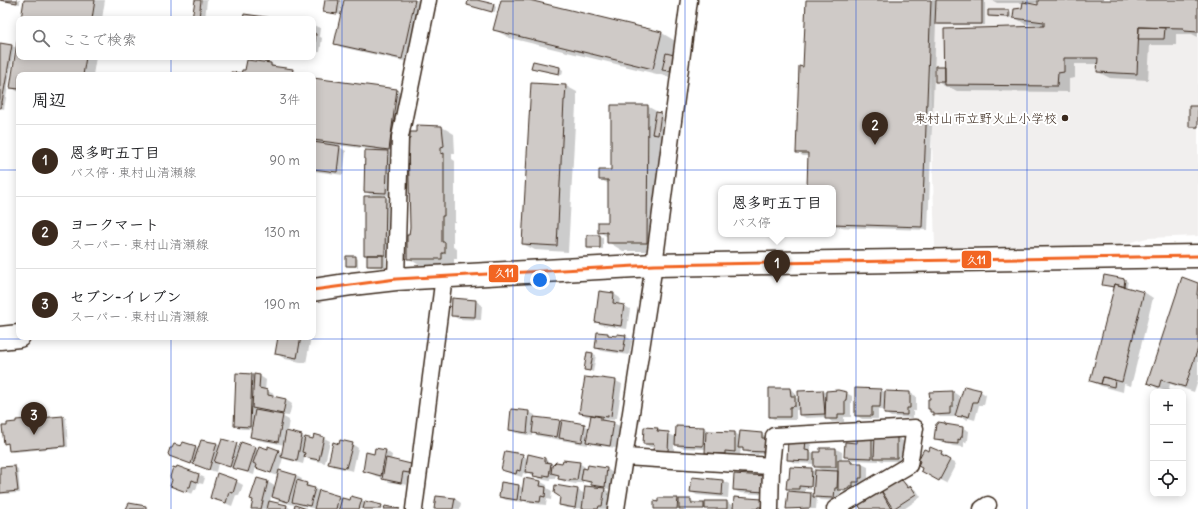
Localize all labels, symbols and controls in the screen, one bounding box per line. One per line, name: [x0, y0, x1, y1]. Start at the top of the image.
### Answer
search box: [16, 16, 316, 60]
icon: search: [30, 27, 52, 49]
text: ここで検索: [62, 30, 137, 49]
text: 周辺: [32, 89, 66, 111]
text: 3件: [280, 91, 300, 108]
place label: 東村山市立野火止小学校: [914, 110, 1057, 127]
pin: 2: [862, 112, 888, 145]
marker: 東村山市立野火止小学校: [1060, 113, 1070, 123]
text: 恩多町五丁目: [70, 143, 160, 162]
text: 1: [42, 152, 48, 169]
text: 90 m: [269, 152, 300, 169]
text: バス停 · 東村山清瀬線: [70, 164, 196, 181]
popup: [718, 185, 836, 237]
text: 恩多町五丁目: [732, 193, 822, 212]
text: バス停: [732, 214, 771, 231]
text: ヨークマート: [70, 215, 159, 234]
text: 2: [41, 224, 49, 241]
text: 130 m: [264, 224, 300, 241]
text: スーパー · 東村山清瀬線: [70, 236, 209, 253]
pin: 1: [764, 250, 790, 283]
line badge: 久11: [961, 250, 992, 269]
text: 久11: [966, 253, 986, 267]
line badge: 久11: [488, 264, 519, 283]
text: 久11: [494, 266, 514, 280]
your location: [530, 270, 550, 290]
text: セブン-イレブン: [70, 287, 181, 306]
text: 3: [41, 296, 49, 313]
text: 190 m: [264, 296, 300, 313]
text: スーパー · 東村山清瀬線: [70, 308, 209, 325]
map controls: [1150, 389, 1186, 497]
button: +: [1150, 389, 1186, 425]
pin: 3: [21, 402, 47, 435]
button: −: [1150, 425, 1186, 461]
button: locate: [1150, 461, 1186, 497]

